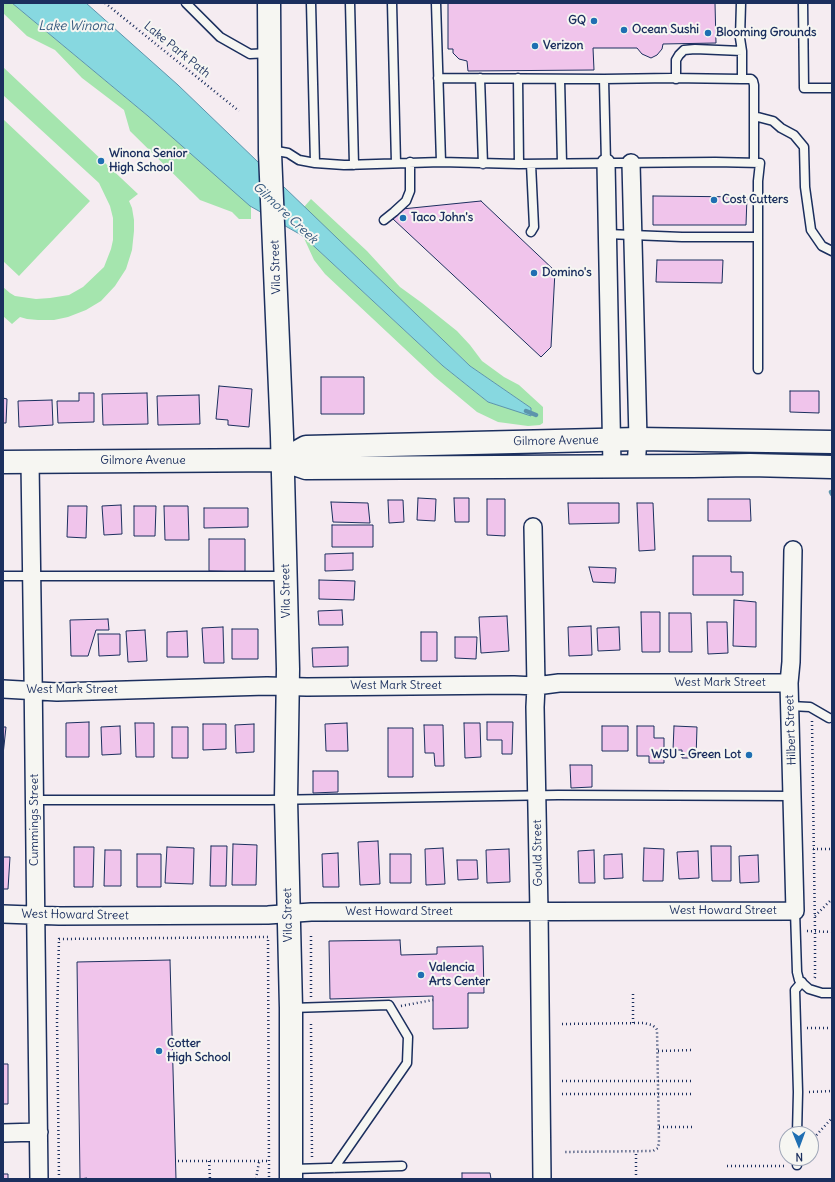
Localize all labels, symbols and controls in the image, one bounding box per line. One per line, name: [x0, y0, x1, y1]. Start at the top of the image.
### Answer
place label: GQ: [568, 14, 586, 28]
marker: GQ: [589, 16, 599, 26]
water label: Lake Winona: [38, 18, 114, 34]
street label: Lake Park Path: [141, 19, 213, 81]
place label: Ocean Sushi: [632, 23, 699, 37]
marker: Ocean Sushi: [619, 25, 629, 35]
place label: Blooming Grounds: [716, 26, 816, 40]
marker: Blooming Grounds: [703, 28, 713, 38]
place label: Verizon: [543, 39, 583, 53]
marker: Verizon: [530, 41, 540, 51]
place label: Winona Senior High School: [109, 147, 187, 175]
marker: Winona Senior High School: [96, 156, 106, 166]
water label: Gilmore Creek: [249, 179, 321, 247]
place label: Cost Cutters: [722, 193, 788, 207]
marker: Cost Cutters: [709, 195, 719, 205]
place label: Taco John's: [411, 211, 473, 225]
marker: Taco John's: [398, 213, 408, 223]
street label: Vila Street: [268, 239, 284, 295]
place label: Domino's: [542, 266, 592, 280]
marker: Domino's: [529, 268, 539, 278]
street label: Gilmore Avenue: [513, 433, 599, 449]
street label: Gilmore Avenue: [100, 454, 186, 468]
street label: Vila Street: [278, 564, 294, 618]
street label: West Mark Street: [674, 676, 766, 690]
street label: West Mark Street: [350, 679, 442, 693]
street label: West Mark Street: [26, 683, 118, 697]
street label: Hilbert Street: [783, 694, 799, 766]
place label: WSU - Green Lot: [651, 748, 741, 762]
marker: WSU - Green Lot: [744, 750, 754, 760]
street label: Cummings Street: [28, 774, 42, 866]
street label: Gould Street: [530, 819, 546, 887]
street label: Vila Street: [280, 888, 296, 942]
street label: West Howard Street: [669, 904, 777, 918]
street label: West Howard Street: [345, 905, 453, 919]
street label: West Howard Street: [21, 907, 129, 923]
place label: Valencia Arts Center: [429, 961, 490, 989]
marker: Valencia Arts Center: [416, 970, 426, 980]
place label: Cotter High School: [167, 1037, 231, 1065]
marker: Cotter High School: [154, 1046, 164, 1056]
north arrow: [779, 1126, 819, 1166]
text: N: [795, 1150, 803, 1164]

